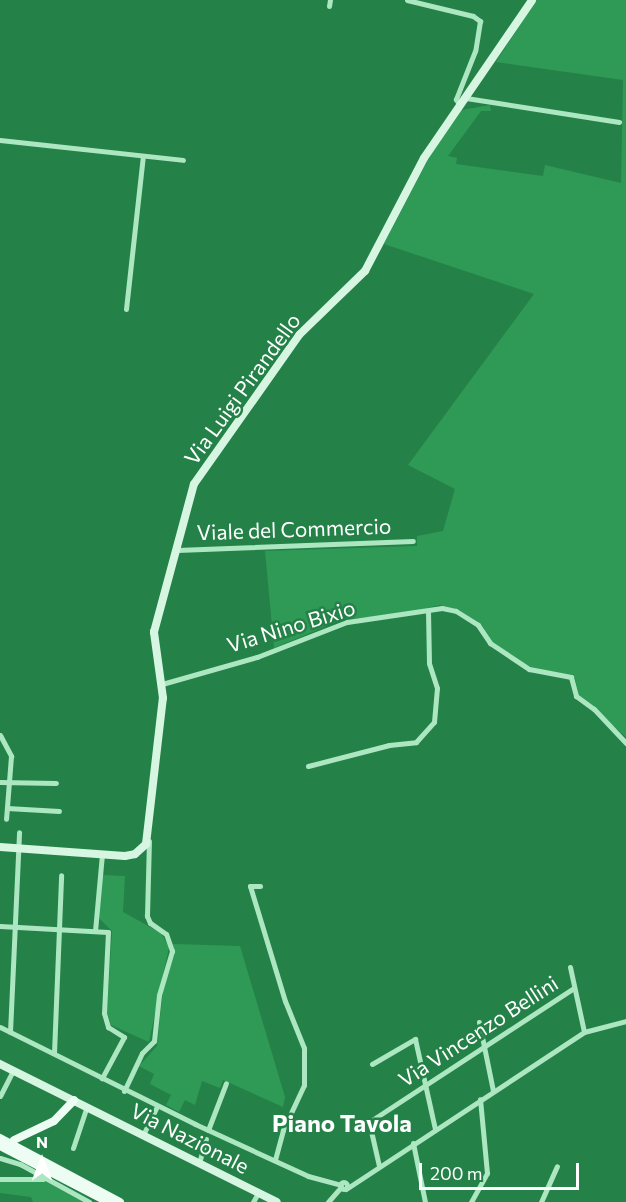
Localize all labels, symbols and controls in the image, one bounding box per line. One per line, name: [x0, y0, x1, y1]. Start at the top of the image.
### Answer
street label: Via Luigi Pirandello: [179, 308, 305, 470]
street label: Viale del Commercio: [196, 513, 392, 545]
street label: Via Nino Bixio: [224, 595, 358, 657]
street label: Via Vincenzo Bellini: [393, 970, 563, 1092]
street label: Via Nazionale: [127, 1097, 253, 1179]
district label: Piano Tavola: [272, 1109, 412, 1137]
north arrow: [12, 1130, 72, 1190]
text: N: [36, 1132, 48, 1151]
scale bar: [422, 1151, 582, 1189]
text: 200 m: [430, 1162, 483, 1184]

